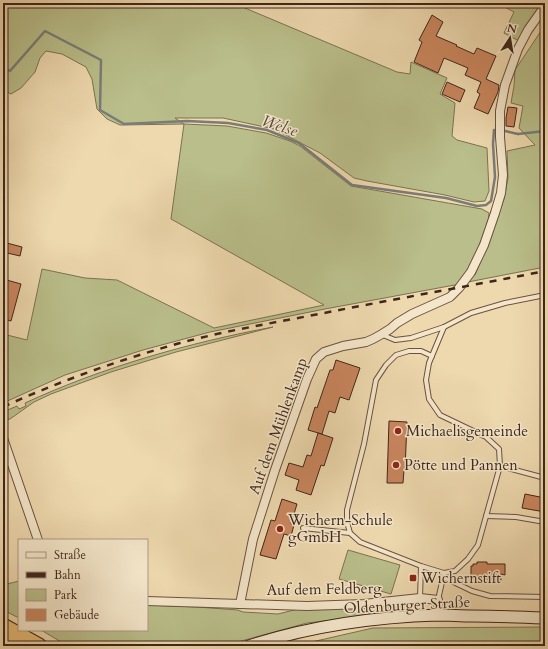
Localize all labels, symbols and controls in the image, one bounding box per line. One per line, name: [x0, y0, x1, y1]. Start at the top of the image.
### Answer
north arrow: [490, 18, 530, 58]
text: N: [506, 20, 519, 37]
water label: Welse: [259, 110, 301, 143]
street label: Auf dem Mühlenkamp: [244, 355, 312, 497]
place label: Michaelisgemeinde: [406, 421, 528, 441]
marker: Michaelisgemeinde: [393, 426, 403, 436]
place label: Pötte und Pannen: [404, 455, 518, 475]
marker: Pötte und Pannen: [391, 460, 401, 470]
place label: Wichern-Schule gGmbH: [287, 510, 393, 547]
marker: Wichern-Schule gGmbH: [275, 524, 285, 534]
legend: [18, 539, 148, 631]
text: Straße: [54, 547, 86, 563]
text: Bahn: [54, 567, 81, 583]
place label: Wichernstift: [420, 568, 501, 588]
marker: Wichernstift: [408, 573, 418, 583]
street label: Auf dem Feldberg: [266, 578, 382, 600]
text: Park: [54, 587, 78, 603]
street label: Oldenburger Straße: [343, 592, 471, 618]
text: Gebäude: [54, 607, 99, 623]

